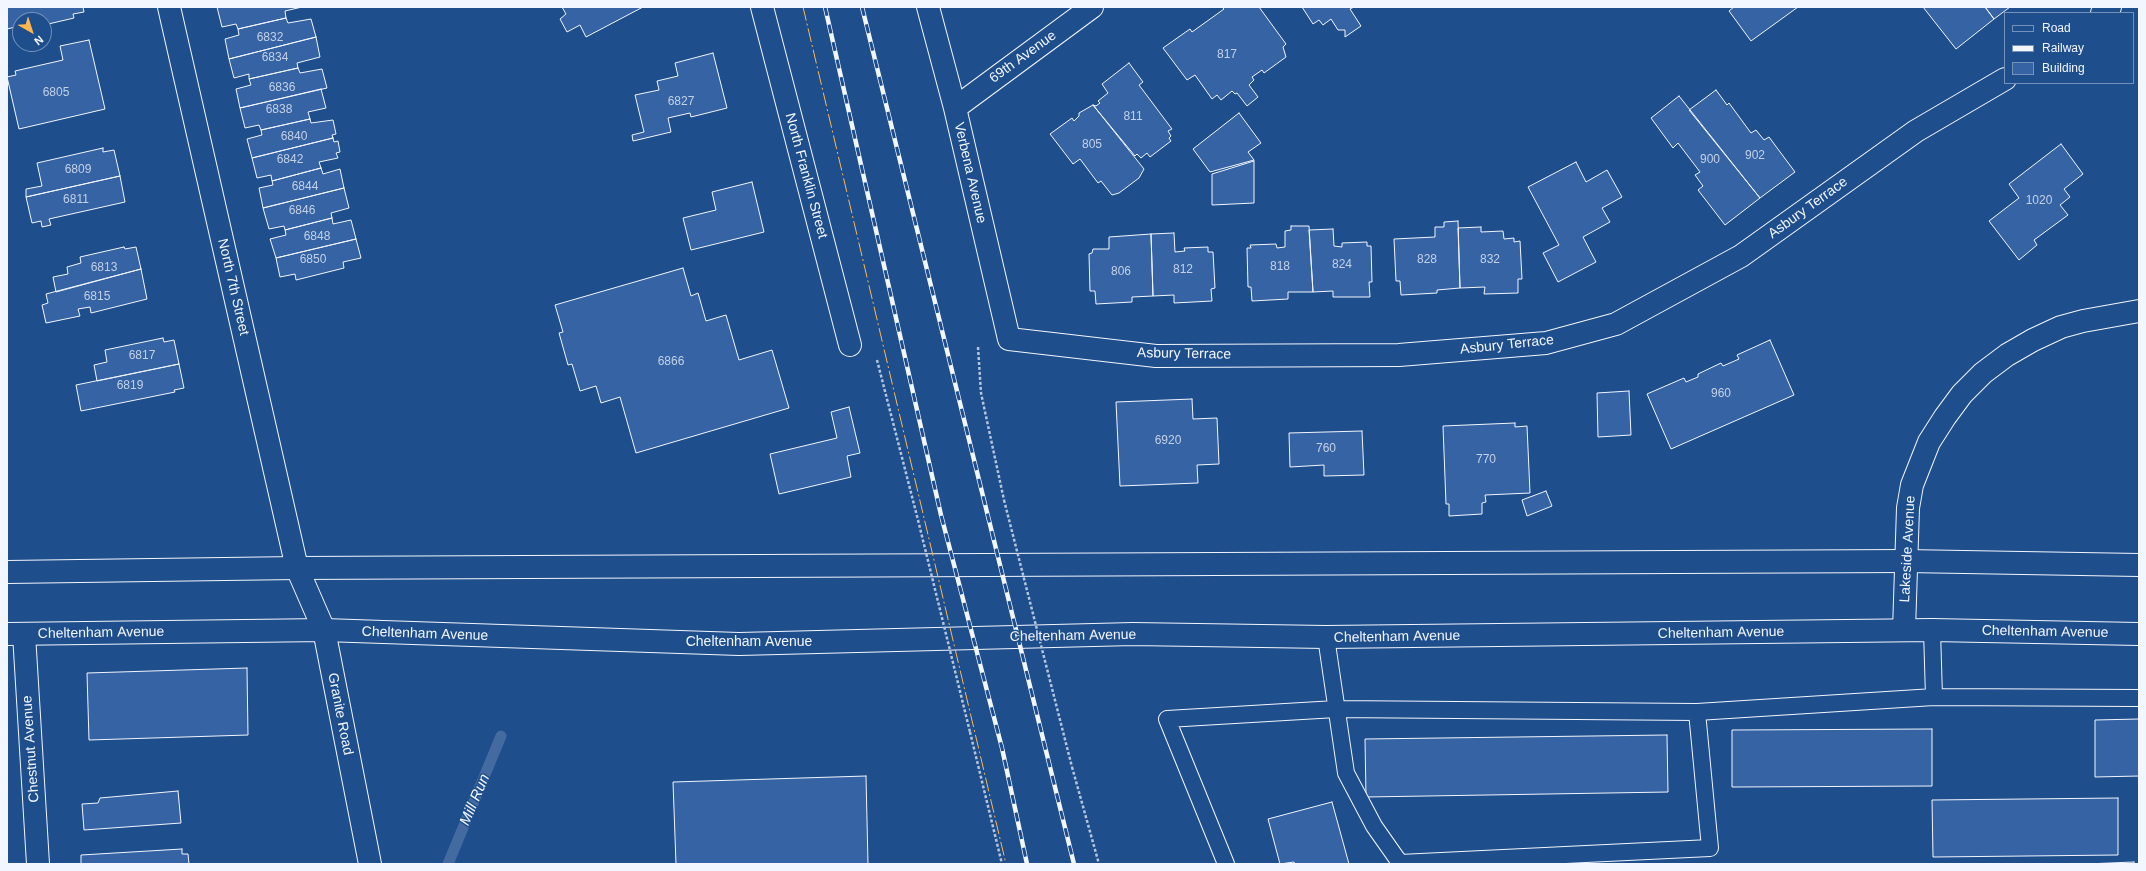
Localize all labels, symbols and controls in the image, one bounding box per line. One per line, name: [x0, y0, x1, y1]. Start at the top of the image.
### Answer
north arrow: [12, 12, 52, 52]
legend: [2004, 12, 2134, 84]
text: Road: [2042, 21, 2071, 35]
street label: 69th Avenue: [986, 27, 1060, 87]
house number: 6832: [257, 31, 283, 45]
text: N: [32, 33, 46, 48]
text: Railway: [2042, 41, 2084, 55]
house number: 817: [1217, 48, 1237, 62]
house number: 6834: [262, 51, 288, 65]
text: Building: [2042, 61, 2085, 75]
house number: 6836: [269, 81, 295, 95]
house number: 6805: [43, 86, 69, 100]
house number: 6827: [668, 95, 694, 109]
house number: 6838: [266, 103, 292, 117]
house number: 811: [1123, 110, 1143, 124]
street label: North Franklin Street: [781, 111, 831, 241]
street label: Verbena Avenue: [950, 121, 990, 225]
house number: 6840: [281, 130, 307, 144]
house number: 805: [1082, 138, 1102, 152]
house number: 902: [1745, 149, 1765, 163]
house number: 6842: [277, 153, 303, 167]
house number: 900: [1700, 153, 1720, 167]
house number: 6809: [65, 163, 91, 177]
street label: Asbury Terrace: [1765, 174, 1851, 242]
house number: 6844: [292, 180, 318, 194]
house number: 6811: [63, 193, 89, 207]
house number: 1020: [2026, 194, 2052, 208]
house number: 6846: [289, 204, 315, 218]
house number: 6848: [304, 230, 330, 244]
street label: North 7th Street: [214, 237, 252, 337]
house number: 6850: [300, 253, 326, 267]
house number: 828: [1417, 253, 1437, 267]
house number: 832: [1480, 253, 1500, 267]
house number: 824: [1332, 258, 1352, 272]
house number: 818: [1270, 260, 1290, 274]
house number: 6813: [91, 261, 117, 275]
house number: 812: [1173, 263, 1193, 277]
house number: 806: [1111, 265, 1131, 279]
house number: 6815: [84, 290, 110, 304]
street label: Asbury Terrace: [1459, 332, 1555, 358]
street label: Asbury Terrace: [1137, 345, 1231, 363]
house number: 6817: [129, 349, 155, 363]
house number: 6866: [658, 355, 684, 369]
house number: 6819: [117, 379, 143, 393]
house number: 960: [1711, 387, 1731, 401]
house number: 6920: [1155, 434, 1181, 448]
house number: 760: [1316, 442, 1336, 456]
house number: 770: [1476, 453, 1496, 467]
street label: Lakeside Avenue: [1897, 495, 1919, 603]
street label: Cheltenham Avenue: [1982, 622, 2108, 642]
street label: Cheltenham Avenue: [38, 623, 164, 643]
street label: Cheltenham Avenue: [361, 623, 489, 645]
street label: Cheltenham Avenue: [1658, 623, 1784, 643]
street label: Cheltenham Avenue: [1010, 626, 1136, 646]
street label: Cheltenham Avenue: [1334, 627, 1460, 647]
street label: Cheltenham Avenue: [686, 634, 812, 650]
street label: Granite Road: [324, 672, 356, 756]
street label: Chestnut Avenue: [19, 695, 43, 803]
water label: Mill Run: [456, 772, 494, 828]

